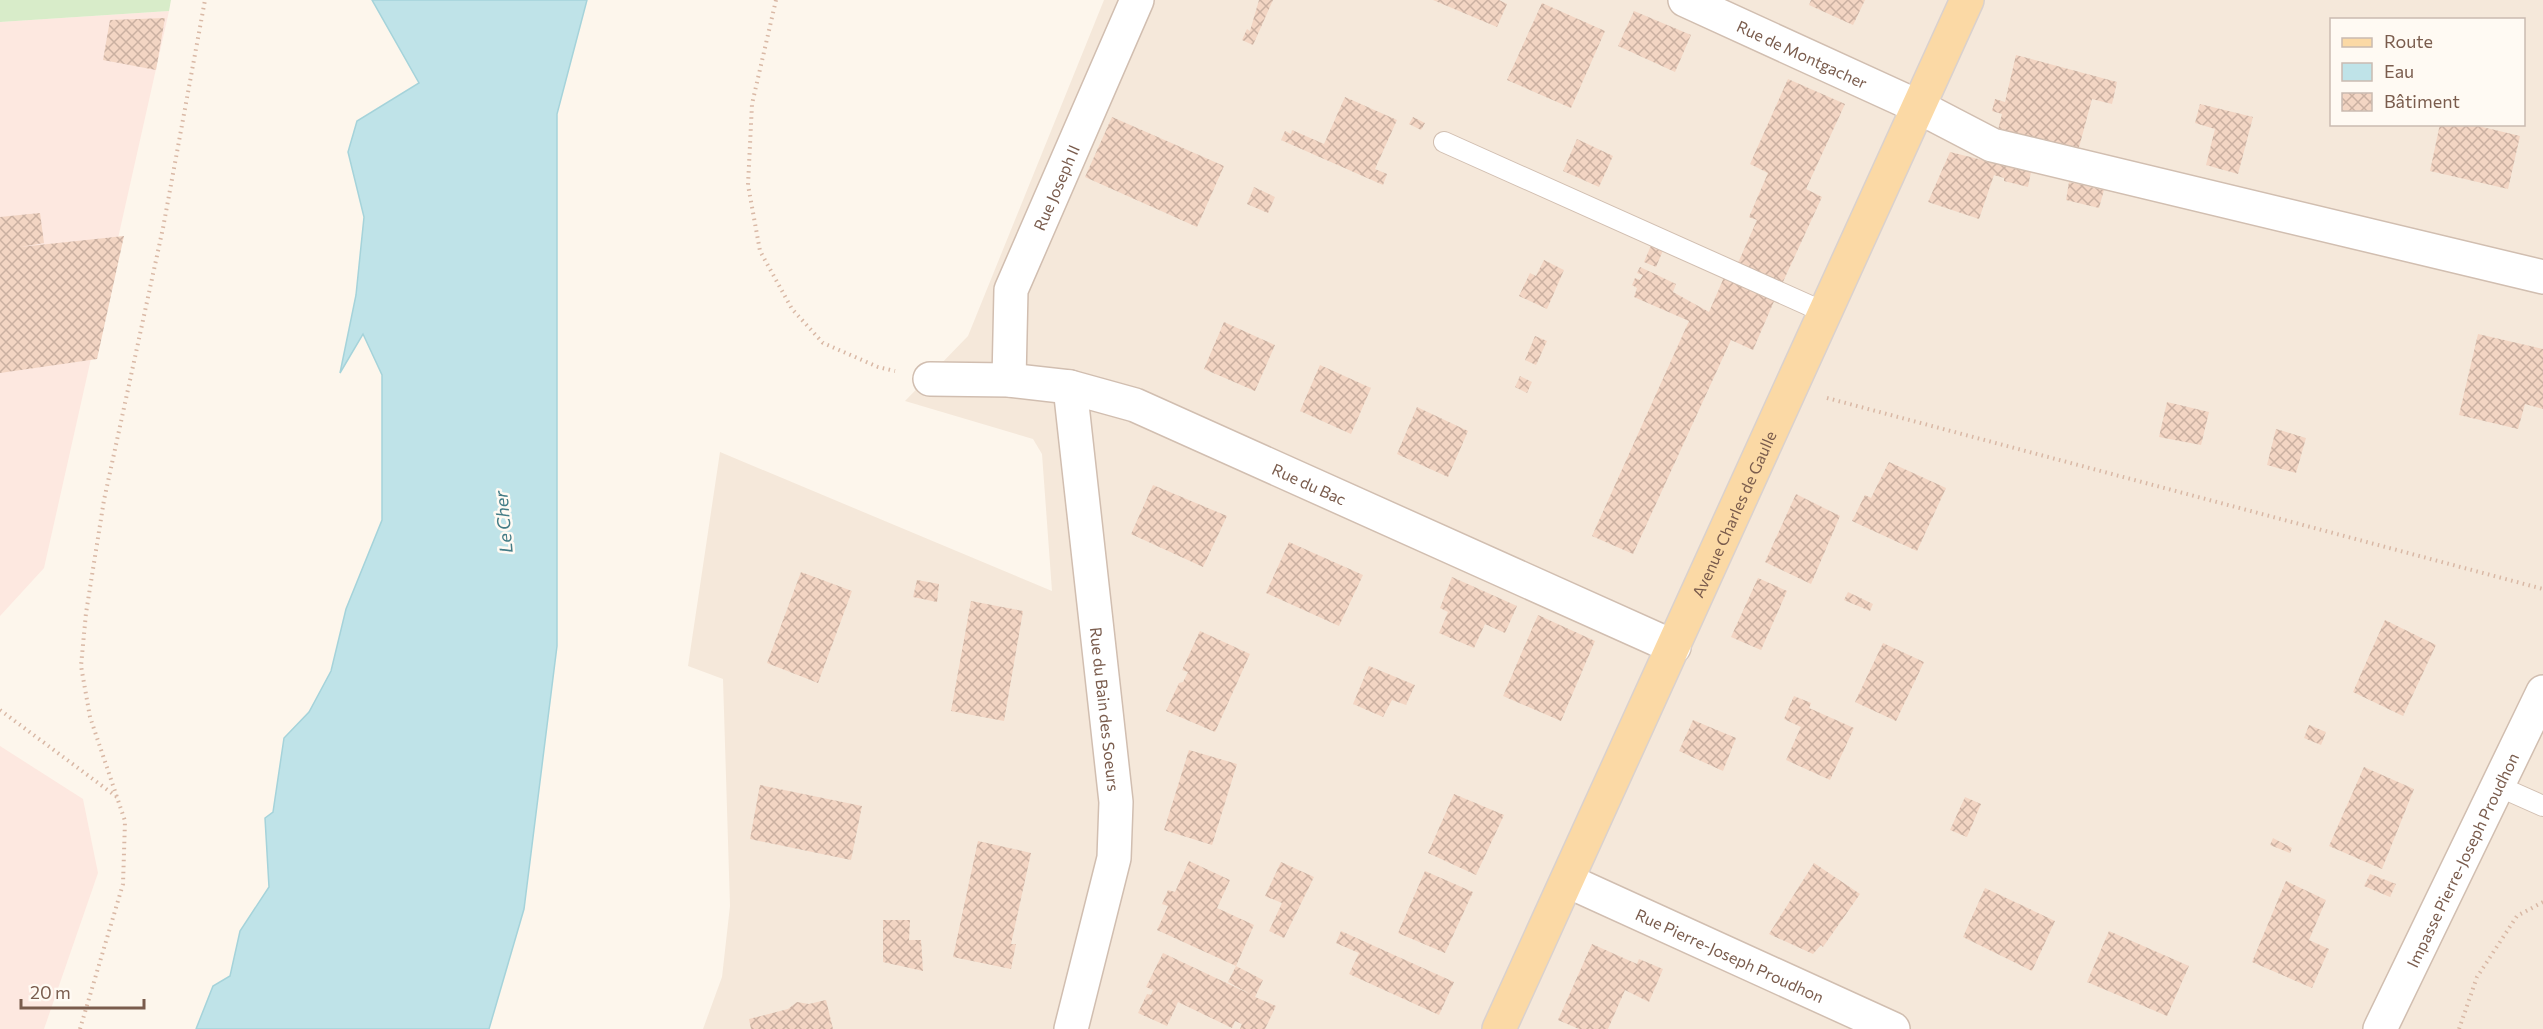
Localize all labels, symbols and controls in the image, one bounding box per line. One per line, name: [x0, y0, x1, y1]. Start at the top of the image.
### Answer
street label: Rue de Montgacher: [1734, 16, 1871, 92]
legend: [2330, 18, 2525, 126]
text: Route: [2384, 30, 2433, 52]
text: Eau: [2384, 60, 2414, 82]
text: Bâtiment: [2384, 90, 2460, 112]
street label: Rue Joseph II: [1029, 142, 1083, 233]
street label: Avenue Charles de Gaulle: [1687, 428, 1779, 600]
street label: Rue du Bac: [1269, 458, 1349, 508]
water label: Le Cher: [489, 489, 517, 554]
street label: Rue du Bain des Soeurs: [1087, 626, 1124, 792]
street label: Impasse Pierre-Joseph Proudhon: [2402, 749, 2522, 970]
street label: Rue Pierre-Joseph Proudhon: [1633, 904, 1827, 1006]
scale bar: [21, 972, 144, 1010]
text: 20 m: [30, 981, 71, 1003]

